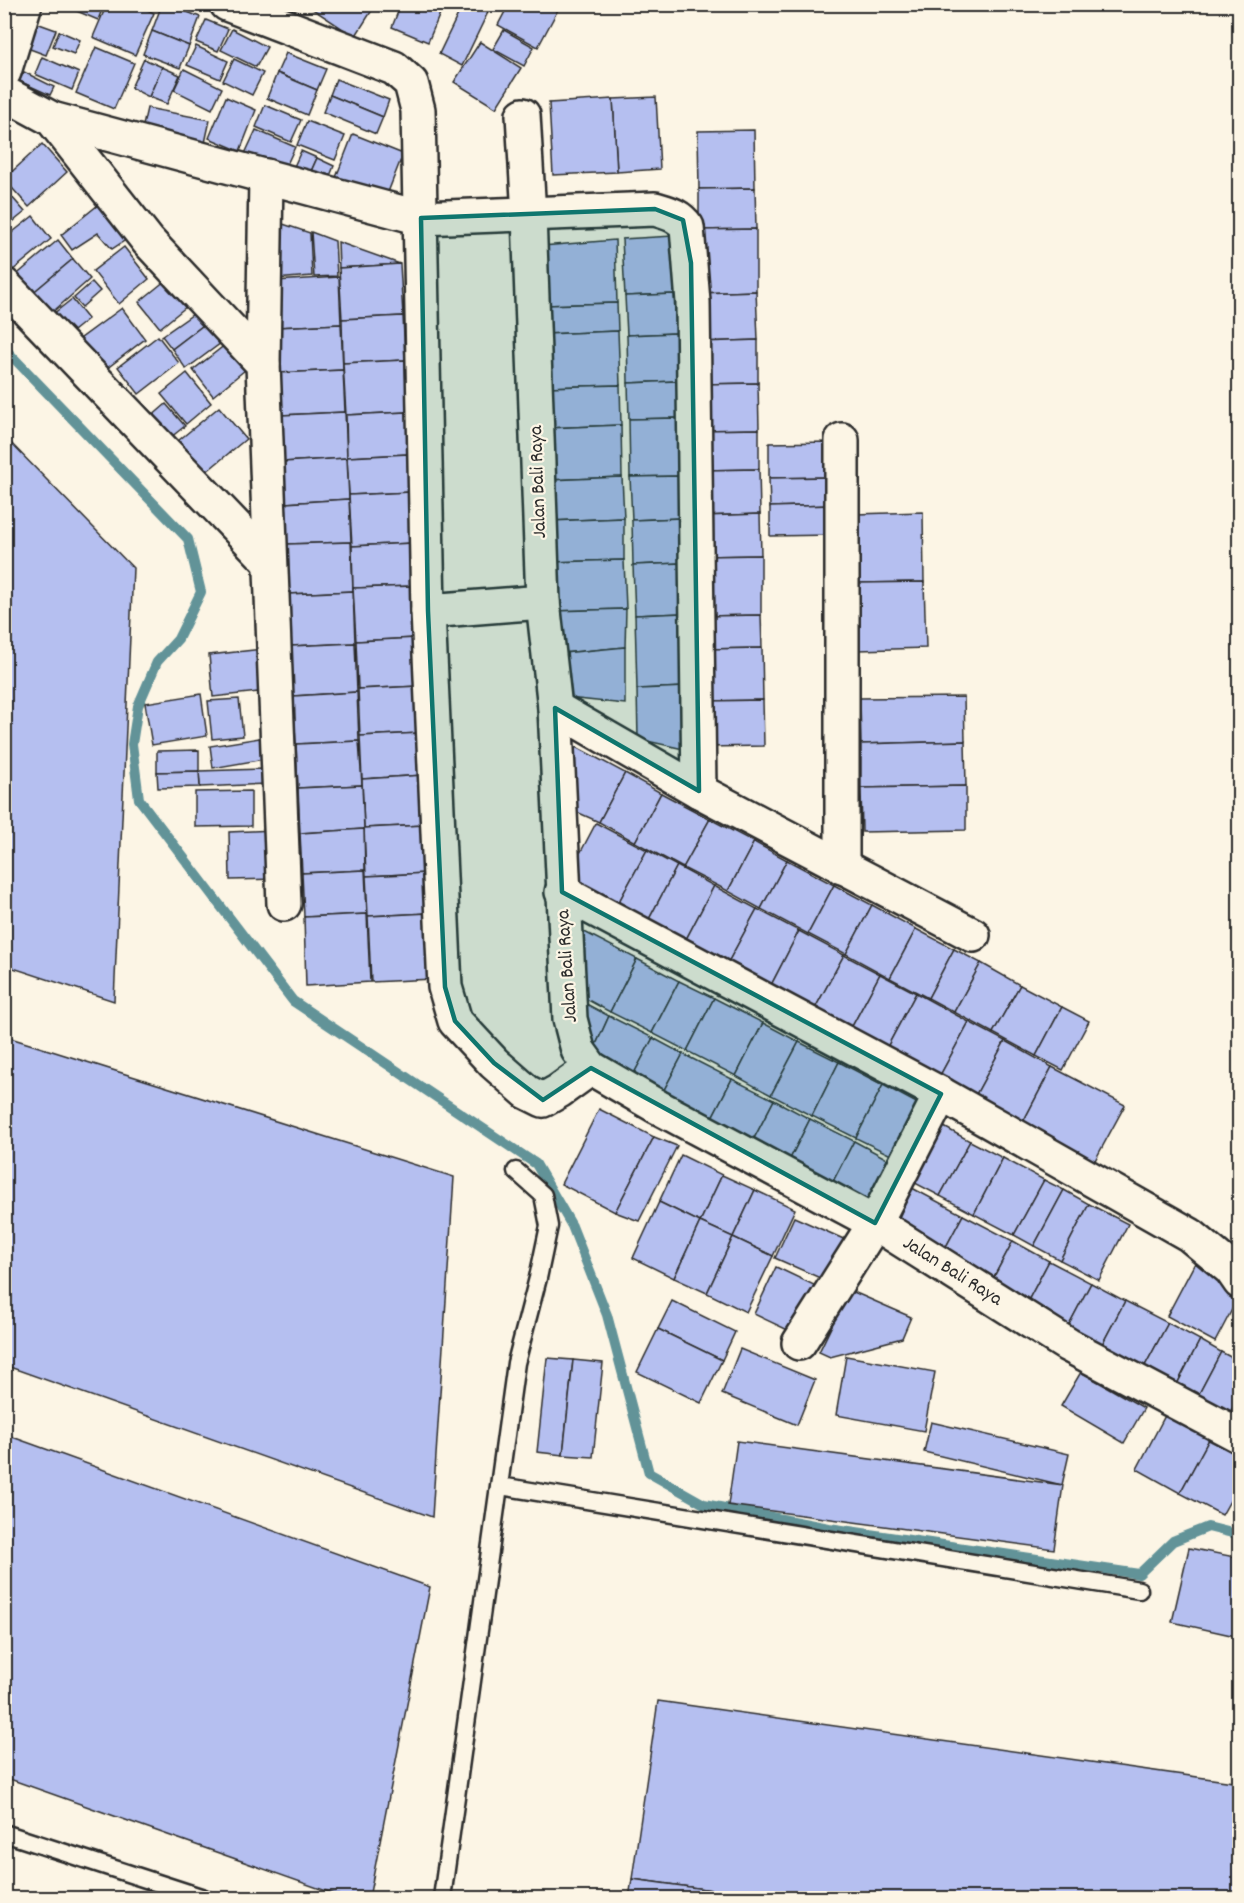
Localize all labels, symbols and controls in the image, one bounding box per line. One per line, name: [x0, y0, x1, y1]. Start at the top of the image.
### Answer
street label: Jalan Bali Raya: [523, 424, 555, 539]
street label: Jalan Bali Raya: [550, 908, 586, 1023]
street label: Jalan Bali Raya: [897, 1230, 1008, 1314]

